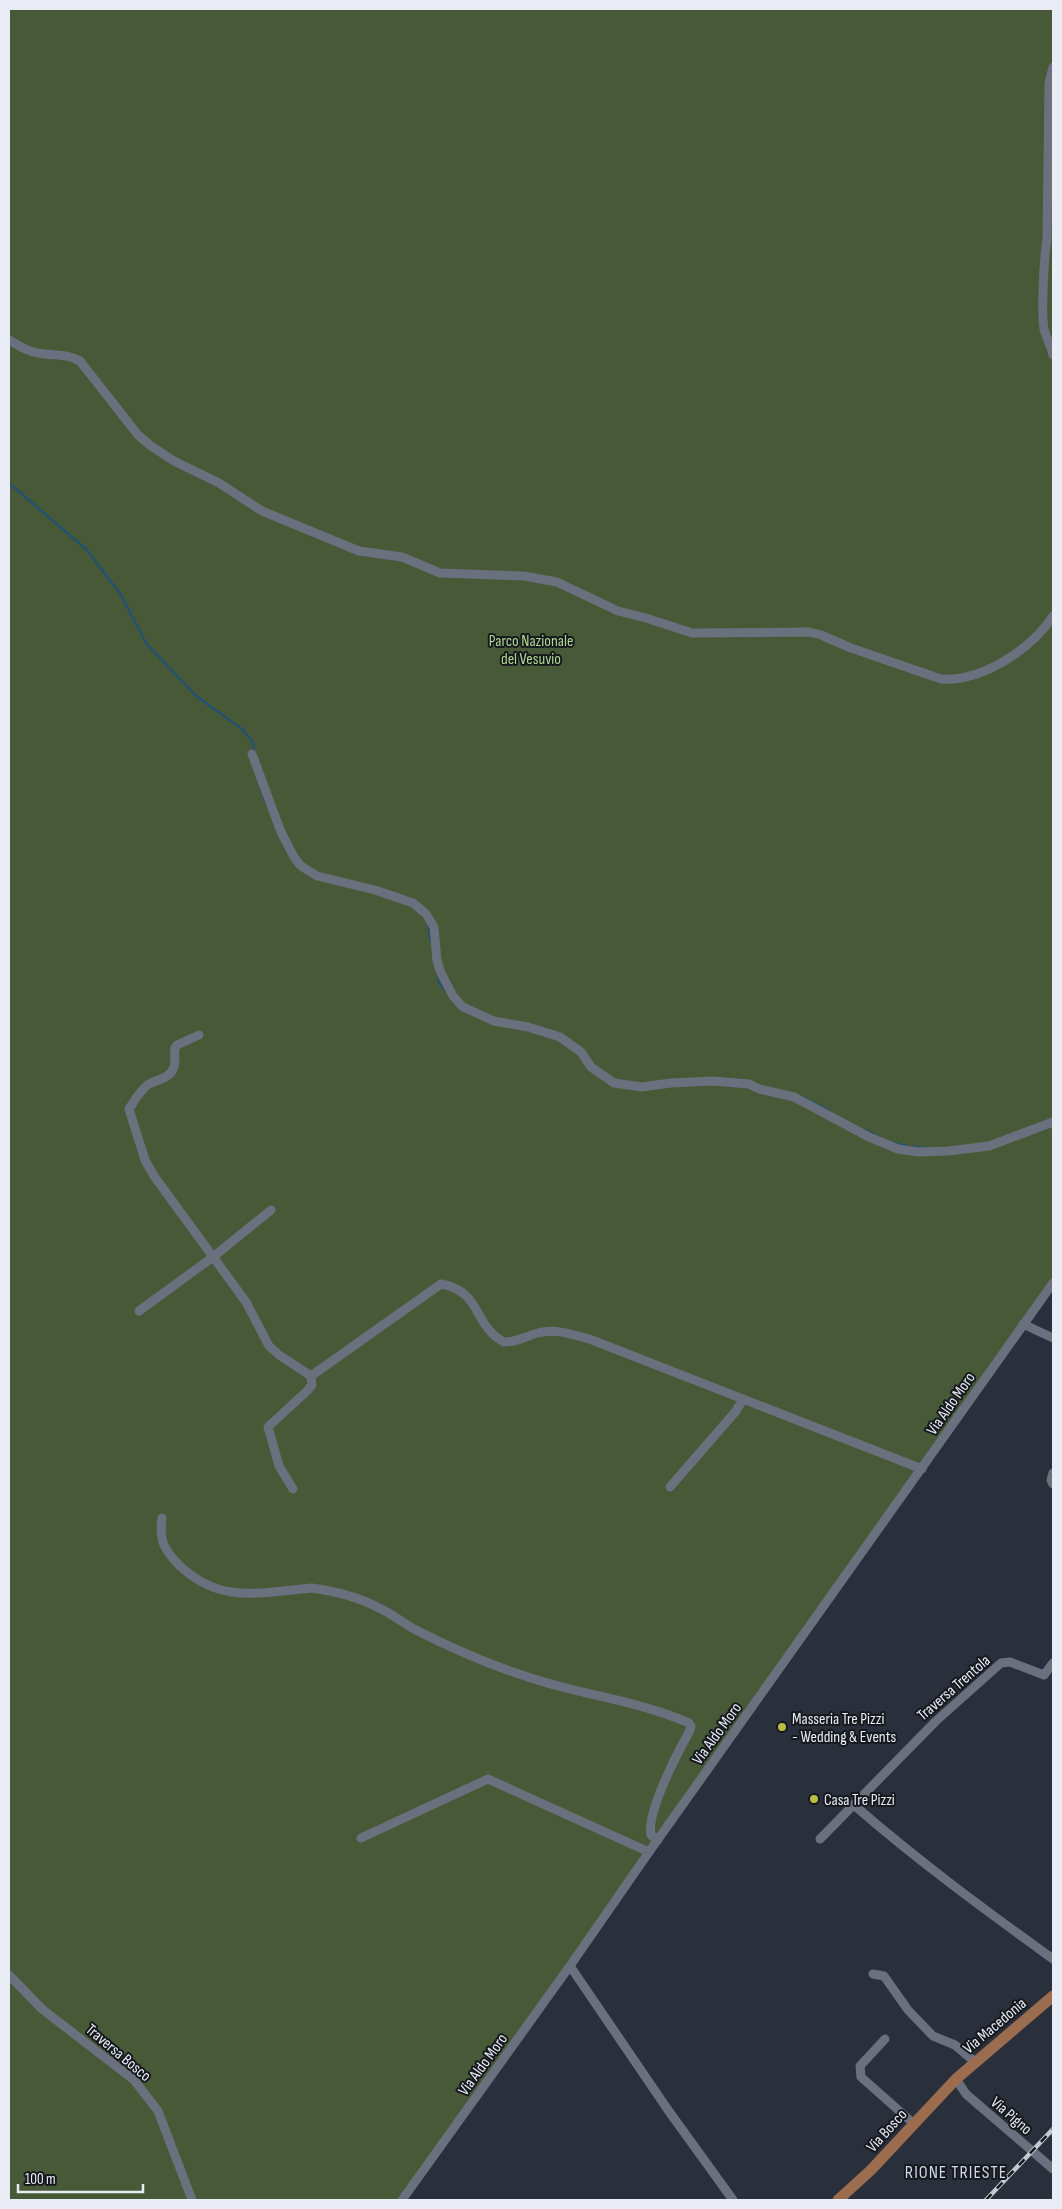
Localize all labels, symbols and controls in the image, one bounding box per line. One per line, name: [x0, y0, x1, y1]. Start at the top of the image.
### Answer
park label: Parco Nazionale del Vesuvio: [489, 632, 573, 669]
street label: Via Aldo Moro: [923, 1369, 980, 1439]
street label: Traversa Trentola: [914, 1651, 994, 1725]
street label: Via Aldo Moro: [688, 1699, 746, 1769]
place label: Masseria Tre Pizzi - Wedding & Events: [792, 1710, 897, 1747]
marker: Masseria Tre Pizzi - Wedding & Events: [776, 1721, 788, 1733]
place label: Casa Tre Pizzi: [824, 1791, 895, 1810]
marker: Casa Tre Pizzi: [808, 1793, 820, 1805]
street label: Via Macedonia: [960, 1994, 1030, 2058]
street label: Traversa Bosco: [82, 2020, 155, 2086]
street label: Via Aldo Moro: [454, 2030, 512, 2100]
street label: Via Pigno: [986, 2093, 1036, 2139]
street label: Via Bosco: [863, 2106, 911, 2156]
scale bar: [18, 2162, 142, 2194]
district label: RIONE TRIESTE: [905, 2162, 1007, 2183]
text: 100 m: [25, 2170, 56, 2189]

